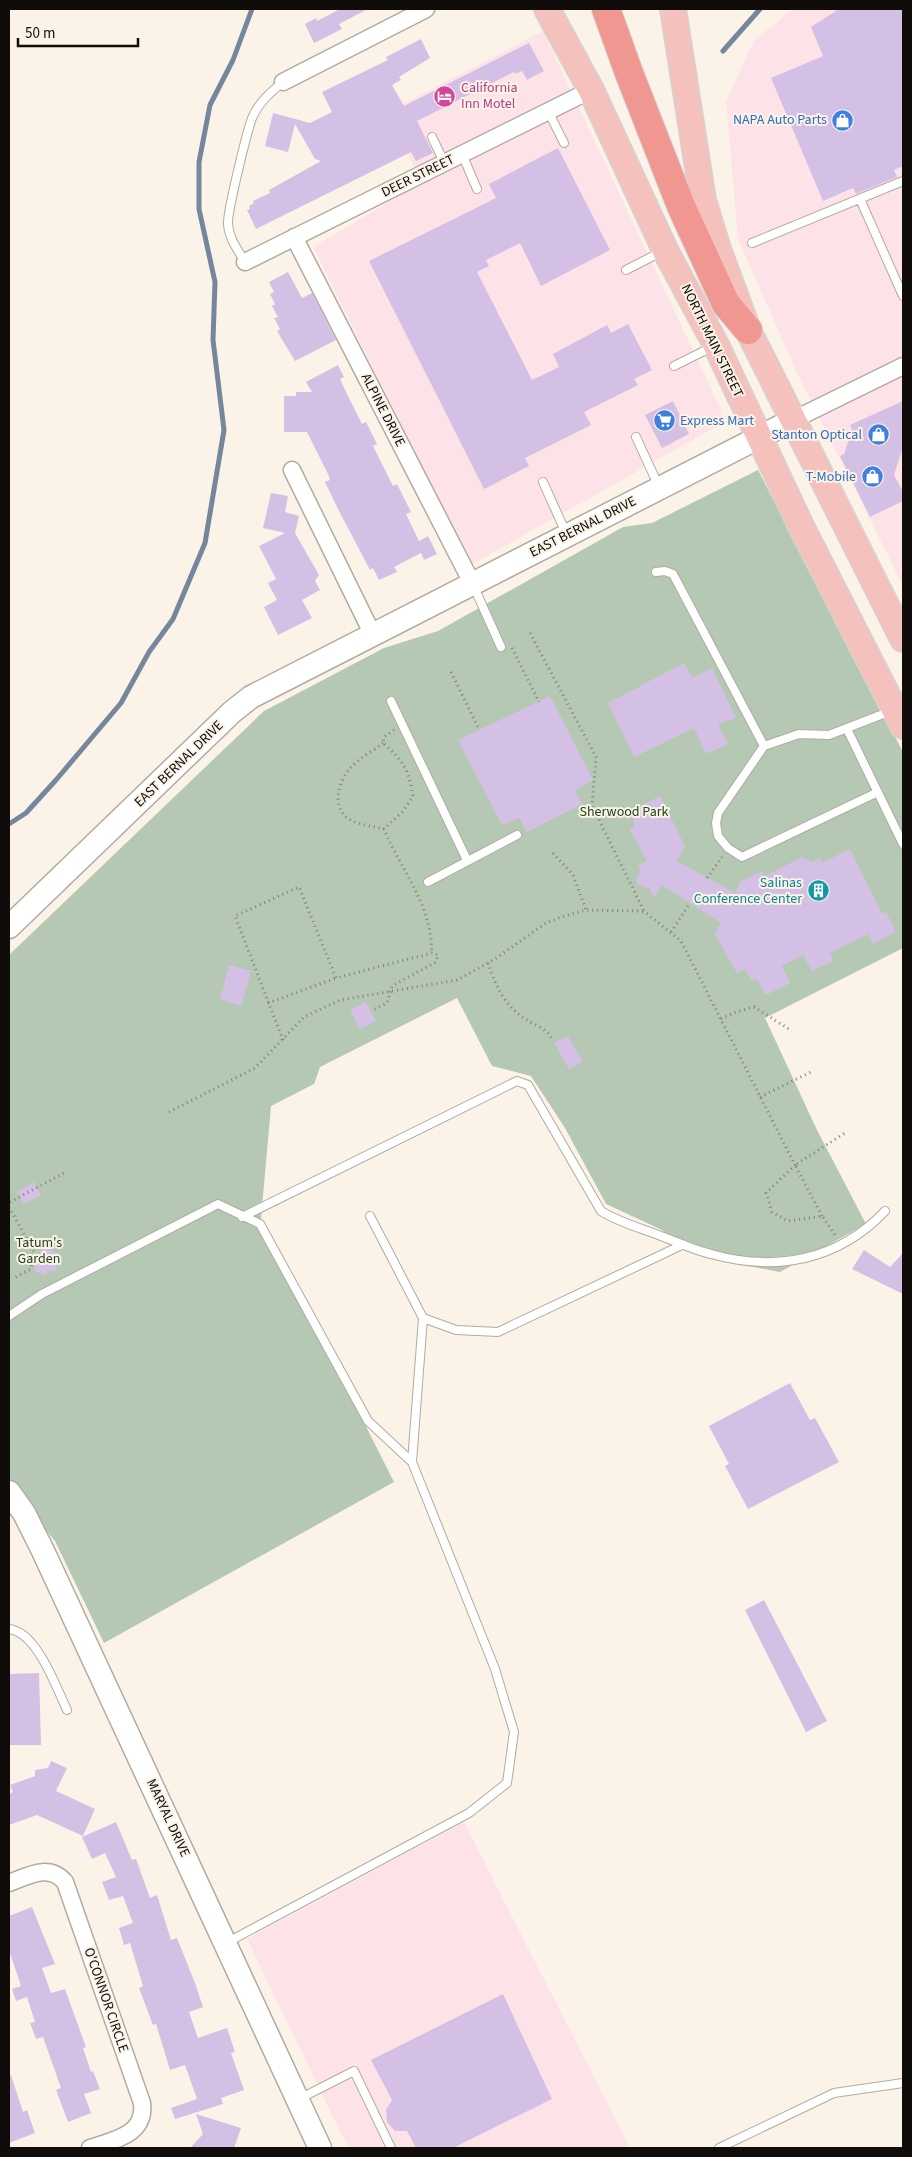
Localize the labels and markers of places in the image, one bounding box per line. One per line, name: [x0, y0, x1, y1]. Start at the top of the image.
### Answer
place label: California Inn Motel: [461, 78, 518, 114]
hotel icon: California Inn Motel: [433, 84, 457, 108]
shop icon: NAPA Auto Parts: [831, 108, 855, 132]
place label: NAPA Auto Parts: [733, 110, 827, 130]
supermarket icon: Express Mart: [652, 409, 676, 433]
place label: Express Mart: [680, 411, 754, 431]
shop icon: Stanton Optical: [866, 423, 890, 447]
place label: Stanton Optical: [771, 425, 862, 445]
shop icon: T-Mobile: [860, 465, 884, 489]
place label: T-Mobile: [806, 467, 856, 487]
place label: Salinas Conference Center: [694, 873, 802, 909]
building icon: Salinas Conference Center: [806, 879, 830, 903]

